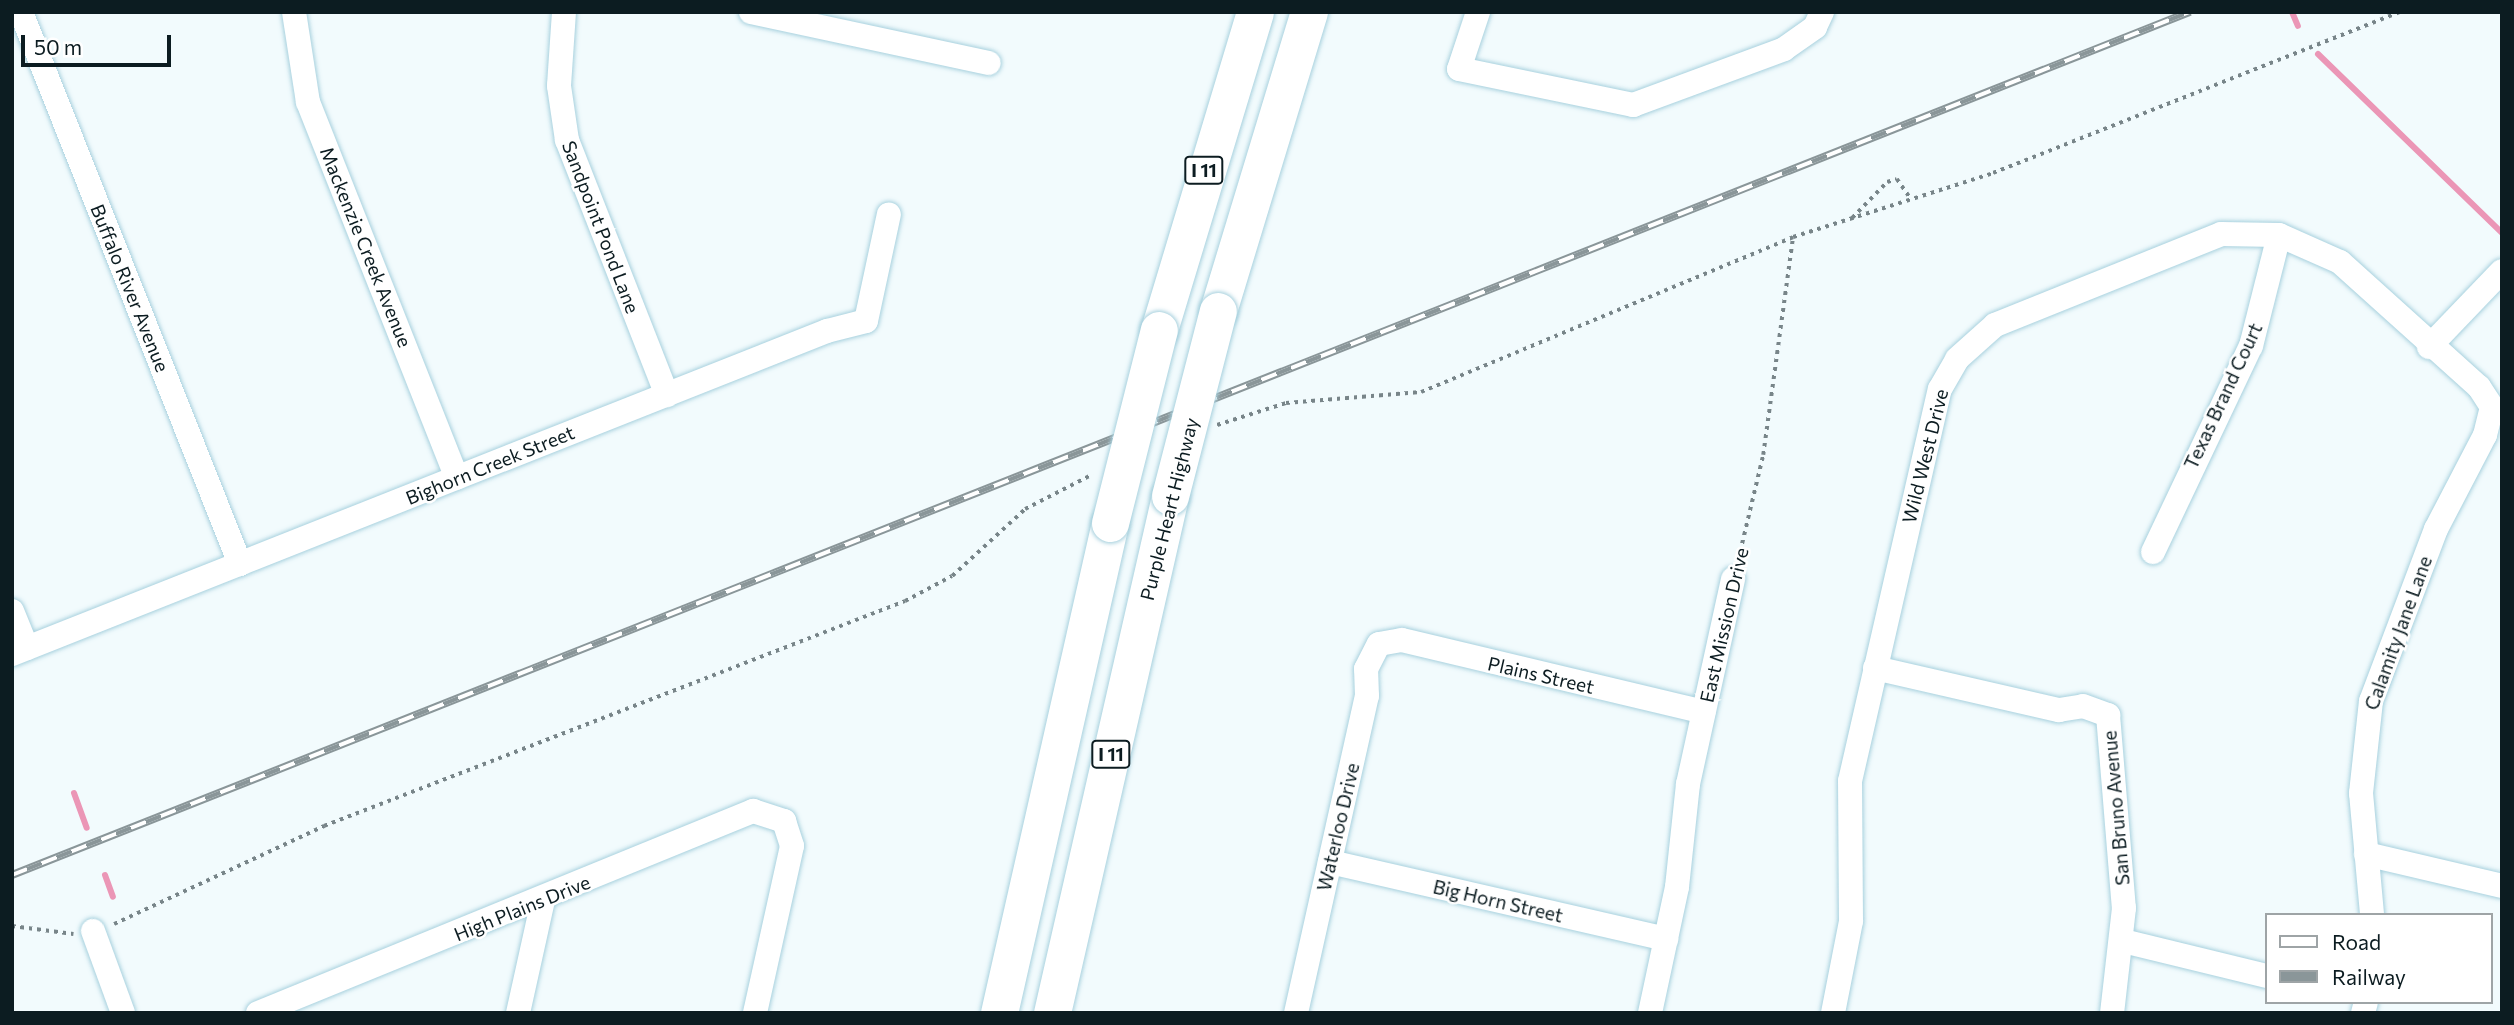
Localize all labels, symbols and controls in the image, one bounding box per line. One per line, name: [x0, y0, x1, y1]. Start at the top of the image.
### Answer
scale bar: [24, 21, 175, 65]
text: 50 m: [34, 34, 82, 59]
street label: Sandpoint Pond Lane: [558, 138, 644, 316]
street label: Mackenzie Creek Avenue: [315, 144, 417, 350]
road number: I 11: [1183, 155, 1225, 184]
street label: Buffalo River Avenue: [86, 201, 174, 375]
street label: Texas Brand Court: [2179, 319, 2267, 473]
street label: Wild West Drive: [1897, 386, 1953, 526]
street label: Purple Heart Highway: [1135, 415, 1203, 603]
street label: Bighorn Creek Street: [402, 421, 578, 509]
street label: East Mission Drive: [1695, 545, 1753, 705]
street label: Calamity Jane Lane: [2360, 553, 2436, 713]
street label: Plains Street: [1486, 652, 1596, 698]
street label: San Bruno Avenue: [2098, 730, 2134, 886]
road number: I 11: [1090, 740, 1132, 768]
street label: Waterloo Drive: [1312, 761, 1364, 893]
street label: High Plains Drive: [451, 870, 593, 946]
street label: Big Horn Street: [1431, 875, 1565, 927]
legend: [2266, 913, 2493, 1004]
text: Road: [2332, 929, 2381, 954]
text: Railway: [2332, 964, 2406, 989]

